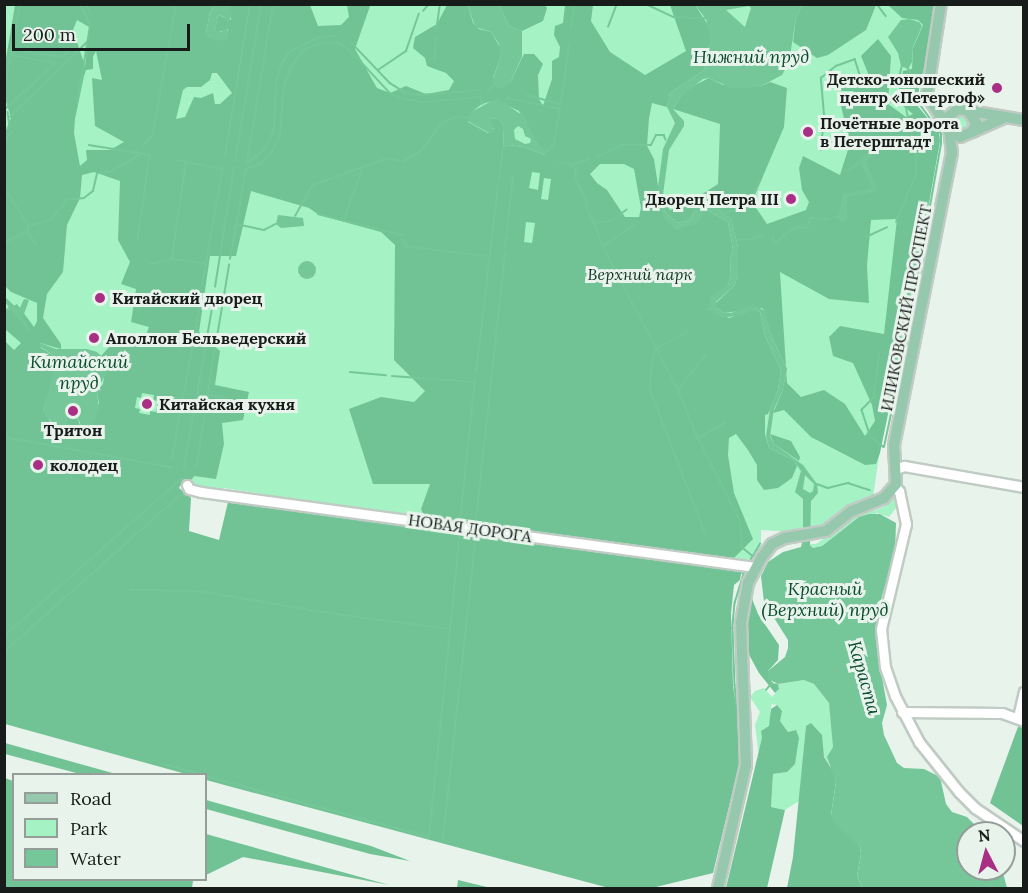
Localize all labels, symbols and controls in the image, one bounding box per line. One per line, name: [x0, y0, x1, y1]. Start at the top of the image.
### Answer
scale bar: [15, 12, 194, 50]
text: 200 m: [23, 23, 76, 46]
water label: Нижний пруд: [693, 46, 809, 68]
place label: Детско-юношеский центр «Петергоф»: [827, 69, 985, 107]
marker: Детско-юношеский центр «Петергоф»: [990, 81, 1004, 95]
place label: Почётные ворота в Петерштадт: [820, 113, 959, 151]
marker: Почётные ворота в Петерштадт: [801, 125, 815, 139]
place label: Дворец Петра III: [645, 189, 779, 209]
marker: Дворец Петра III: [784, 192, 798, 206]
street label: ИЛИКОВСКИЙ ПРОСПЕКТ: [877, 203, 935, 413]
park label: Верхний парк: [587, 264, 693, 284]
place label: Китайский дворец: [112, 288, 262, 308]
marker: Китайский дворец: [93, 291, 107, 305]
place label: Аполлон Бельведерский: [106, 328, 306, 348]
marker: Аполлон Бельведерский: [87, 331, 101, 345]
water label: Китайский пруд: [30, 352, 128, 394]
place label: Китайская кухня: [159, 394, 295, 414]
marker: Китайская кухня: [140, 397, 154, 411]
marker: Тритон: [66, 404, 80, 418]
place label: Тритон: [44, 420, 102, 440]
place label: колодец: [50, 455, 118, 475]
marker: колодец: [31, 458, 45, 472]
street label: НОВАЯ ДОРОГА: [407, 510, 533, 546]
water label: Красный (Верхний) пруд: [762, 579, 888, 622]
water label: Караста: [843, 638, 885, 718]
legend: [12, 773, 207, 881]
text: Road: [70, 787, 112, 810]
text: Park: [70, 817, 107, 840]
north arrow: [956, 821, 1016, 881]
text: N: [977, 824, 992, 846]
text: Water: [70, 847, 121, 870]

